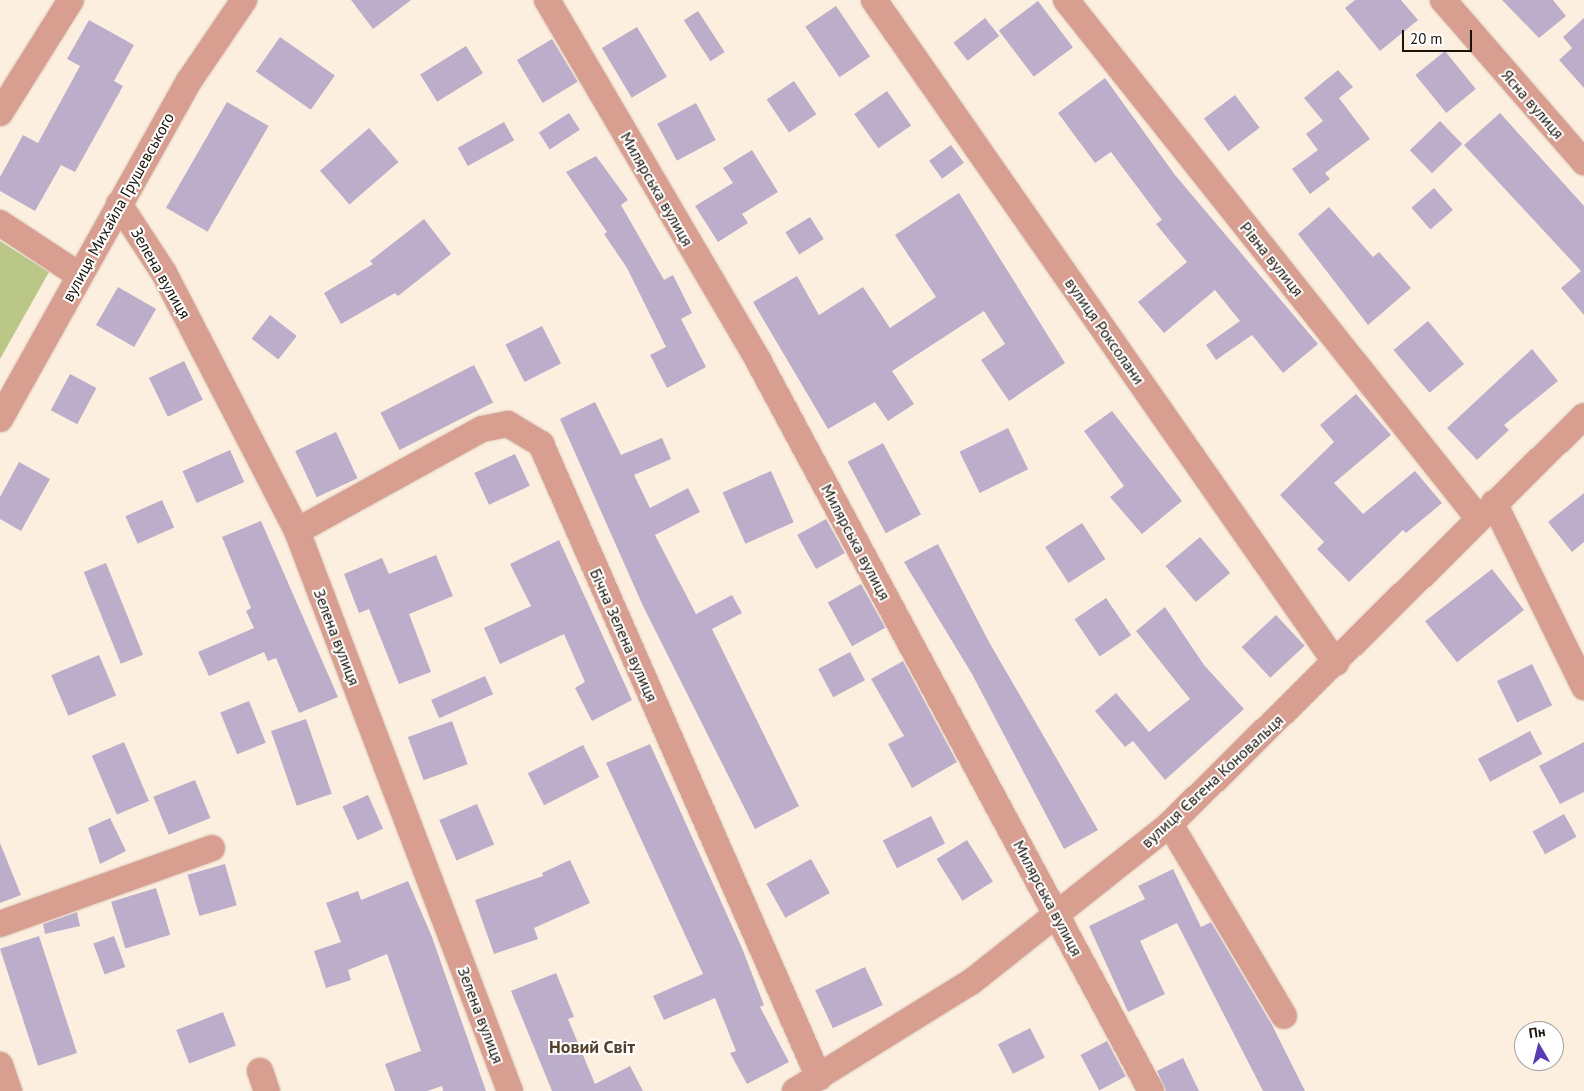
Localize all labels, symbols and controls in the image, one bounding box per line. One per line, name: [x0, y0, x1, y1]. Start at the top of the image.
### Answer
scale bar: [1404, 20, 1474, 52]
text: 20 m: [1410, 29, 1443, 48]
street label: Ясна вулиця: [1498, 65, 1568, 143]
street label: вулиця Михайла Грушевського: [58, 109, 178, 305]
street label: Милярська вулиця: [617, 129, 697, 249]
street label: Рівна вулиця: [1236, 218, 1308, 300]
street label: Зелена вулиця: [127, 224, 195, 322]
street label: вулиця Роксолани: [1061, 274, 1149, 388]
street label: Милярська вулиця: [817, 481, 895, 603]
street label: Бічна Зелена вулиця: [586, 566, 662, 704]
street label: Зелена вулиця: [310, 586, 364, 688]
street label: вулиця Євгена Коновальця: [1137, 710, 1287, 852]
street label: Милярська вулиця: [1009, 837, 1087, 959]
street label: Зелена вулиця: [454, 964, 508, 1066]
north arrow: [1514, 1021, 1564, 1071]
text: Пн: [1528, 1022, 1546, 1042]
district label: Новий Світ: [549, 1036, 635, 1058]

